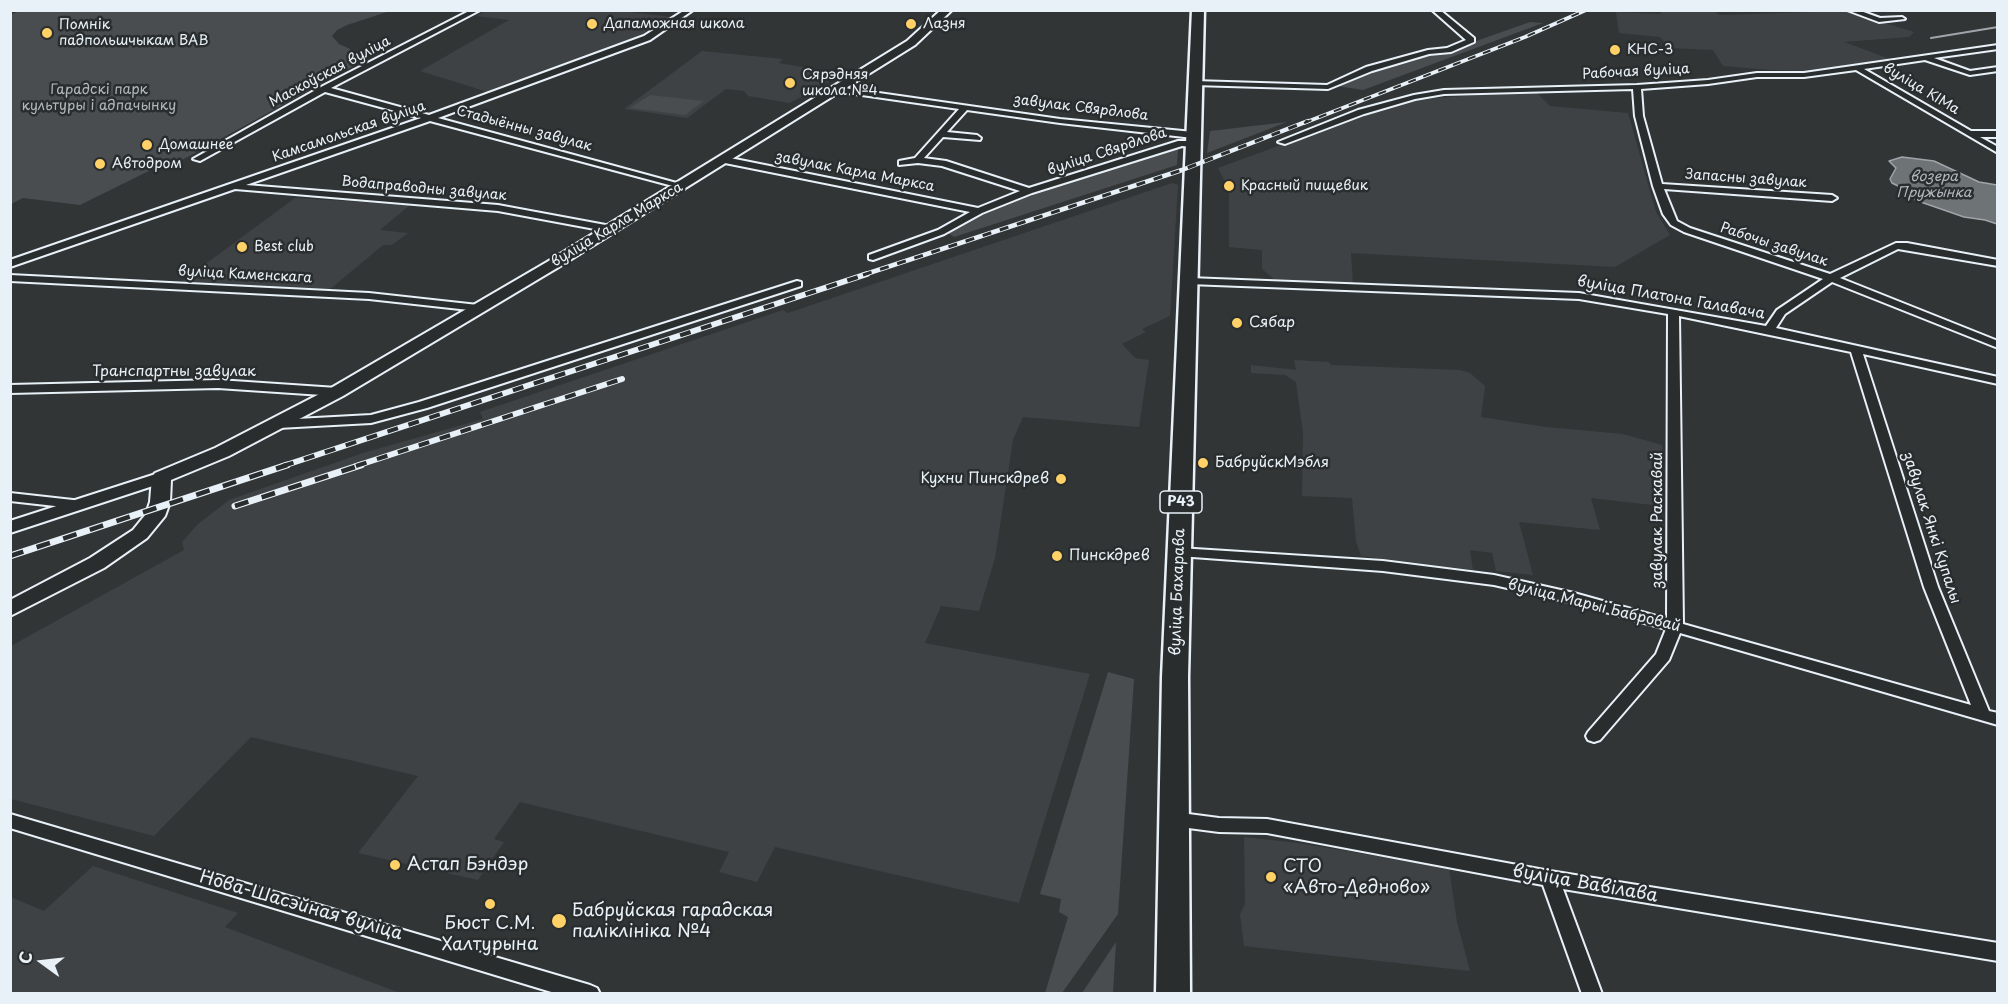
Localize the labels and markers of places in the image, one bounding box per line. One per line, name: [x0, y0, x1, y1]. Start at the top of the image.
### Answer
place label: Дапаможная школа: [604, 16, 745, 32]
place label: Лазня: [923, 16, 966, 32]
place label: Помнік падпольшчыкам ВАВ: [59, 17, 208, 50]
marker: Дапаможная школа: [585, 17, 599, 31]
marker: Лазня: [904, 17, 918, 31]
marker: Помнік падпольшчыкам ВАВ: [40, 26, 54, 40]
place label: КНС-3: [1627, 42, 1673, 58]
marker: КНС-3: [1608, 43, 1622, 57]
place label: Сярэдняя школа №4: [802, 67, 878, 100]
marker: Сярэдняя школа №4: [783, 76, 797, 90]
place label: Домашнее: [159, 137, 234, 153]
marker: Домашнее: [140, 138, 154, 152]
place label: Автодром: [112, 156, 182, 172]
marker: Автодром: [93, 157, 107, 171]
place label: Красный пищевик: [1241, 178, 1368, 194]
marker: Красный пищевик: [1222, 179, 1236, 193]
place label: Best club: [254, 239, 314, 255]
marker: Best club: [235, 240, 249, 254]
place label: Сябар: [1249, 314, 1295, 332]
marker: Сябар: [1230, 316, 1244, 330]
place label: БабруйскМэбля: [1215, 454, 1329, 472]
marker: БабруйскМэбля: [1196, 456, 1210, 470]
place label: Кухни Пинскдрев: [920, 470, 1049, 488]
marker: Кухни Пинскдрев: [1054, 472, 1068, 486]
place label: Пинскдрев: [1069, 547, 1150, 565]
marker: Пинскдрев: [1050, 549, 1064, 563]
place label: Астап Бэндэр: [407, 854, 528, 876]
place label: СТО «Авто-Дедново»: [1283, 856, 1430, 898]
marker: Астап Бэндэр: [388, 858, 402, 872]
marker: СТО «Авто-Дедново»: [1264, 870, 1278, 884]
marker: Бюст С.М. Халтурына: [483, 897, 497, 911]
place label: Бабруйская гарадская паліклініка №4: [572, 900, 773, 942]
marker: Бабруйская гарадская паліклініка №4: [550, 912, 568, 930]
place label: Бюст С.М. Халтурына: [442, 913, 538, 956]

